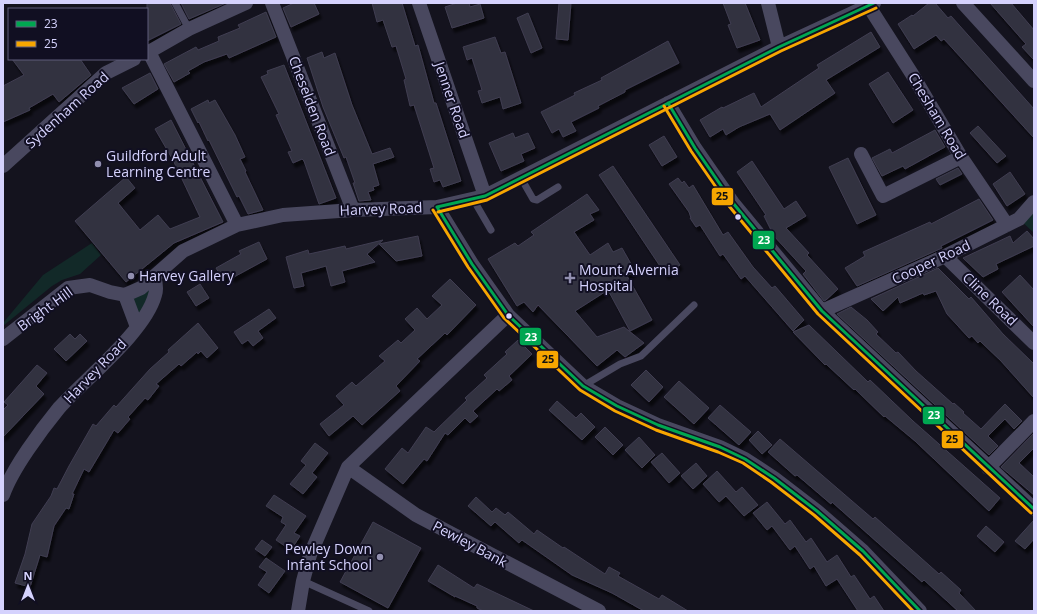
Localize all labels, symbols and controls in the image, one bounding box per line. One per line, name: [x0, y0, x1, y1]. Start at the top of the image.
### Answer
legend: [8, 8, 148, 60]
text: 23: [44, 15, 58, 32]
text: 25: [44, 35, 58, 52]
street label: Cheselden Road: [285, 53, 340, 158]
street label: Jenner Road: [430, 57, 474, 140]
street label: Sydenham Road: [21, 67, 112, 152]
street label: Chesham Road: [904, 69, 971, 163]
place label: Guildford Adult Learning Centre: [106, 146, 211, 181]
marker: Guildford Adult Learning Centre: [93, 159, 103, 169]
line badge: 25: [711, 187, 734, 206]
text: 25: [716, 188, 728, 203]
street label: Harvey Road: [339, 198, 423, 219]
unlabelled marker: [733, 212, 743, 222]
line badge: 23: [752, 230, 775, 250]
text: 23: [758, 232, 770, 247]
street label: Cooper Road: [888, 235, 973, 288]
place label: Mount Alvernia Hospital: [579, 260, 679, 295]
place label: Harvey Gallery: [139, 266, 235, 285]
street label: Cline Road: [959, 268, 1022, 330]
marker: Harvey Gallery: [126, 271, 136, 281]
marker: Mount Alvernia Hospital: [564, 272, 576, 284]
street label: Bright Hill: [13, 282, 76, 335]
unlabelled marker: [504, 311, 514, 321]
line badge: 23: [519, 327, 542, 346]
text: 23: [525, 329, 537, 344]
street label: Harvey Road: [59, 334, 130, 407]
line badge: 25: [536, 350, 559, 369]
text: 25: [542, 351, 554, 366]
line badge: 23: [922, 406, 945, 425]
text: 23: [928, 407, 940, 422]
line badge: 25: [941, 430, 964, 449]
text: 25: [946, 431, 958, 446]
street label: Pewley Bank: [430, 516, 511, 571]
place label: Pewley Down Infant School: [285, 539, 372, 574]
marker: Pewley Down Infant School: [375, 552, 385, 562]
north arrow: [8, 566, 48, 606]
text: N: [24, 568, 32, 583]

